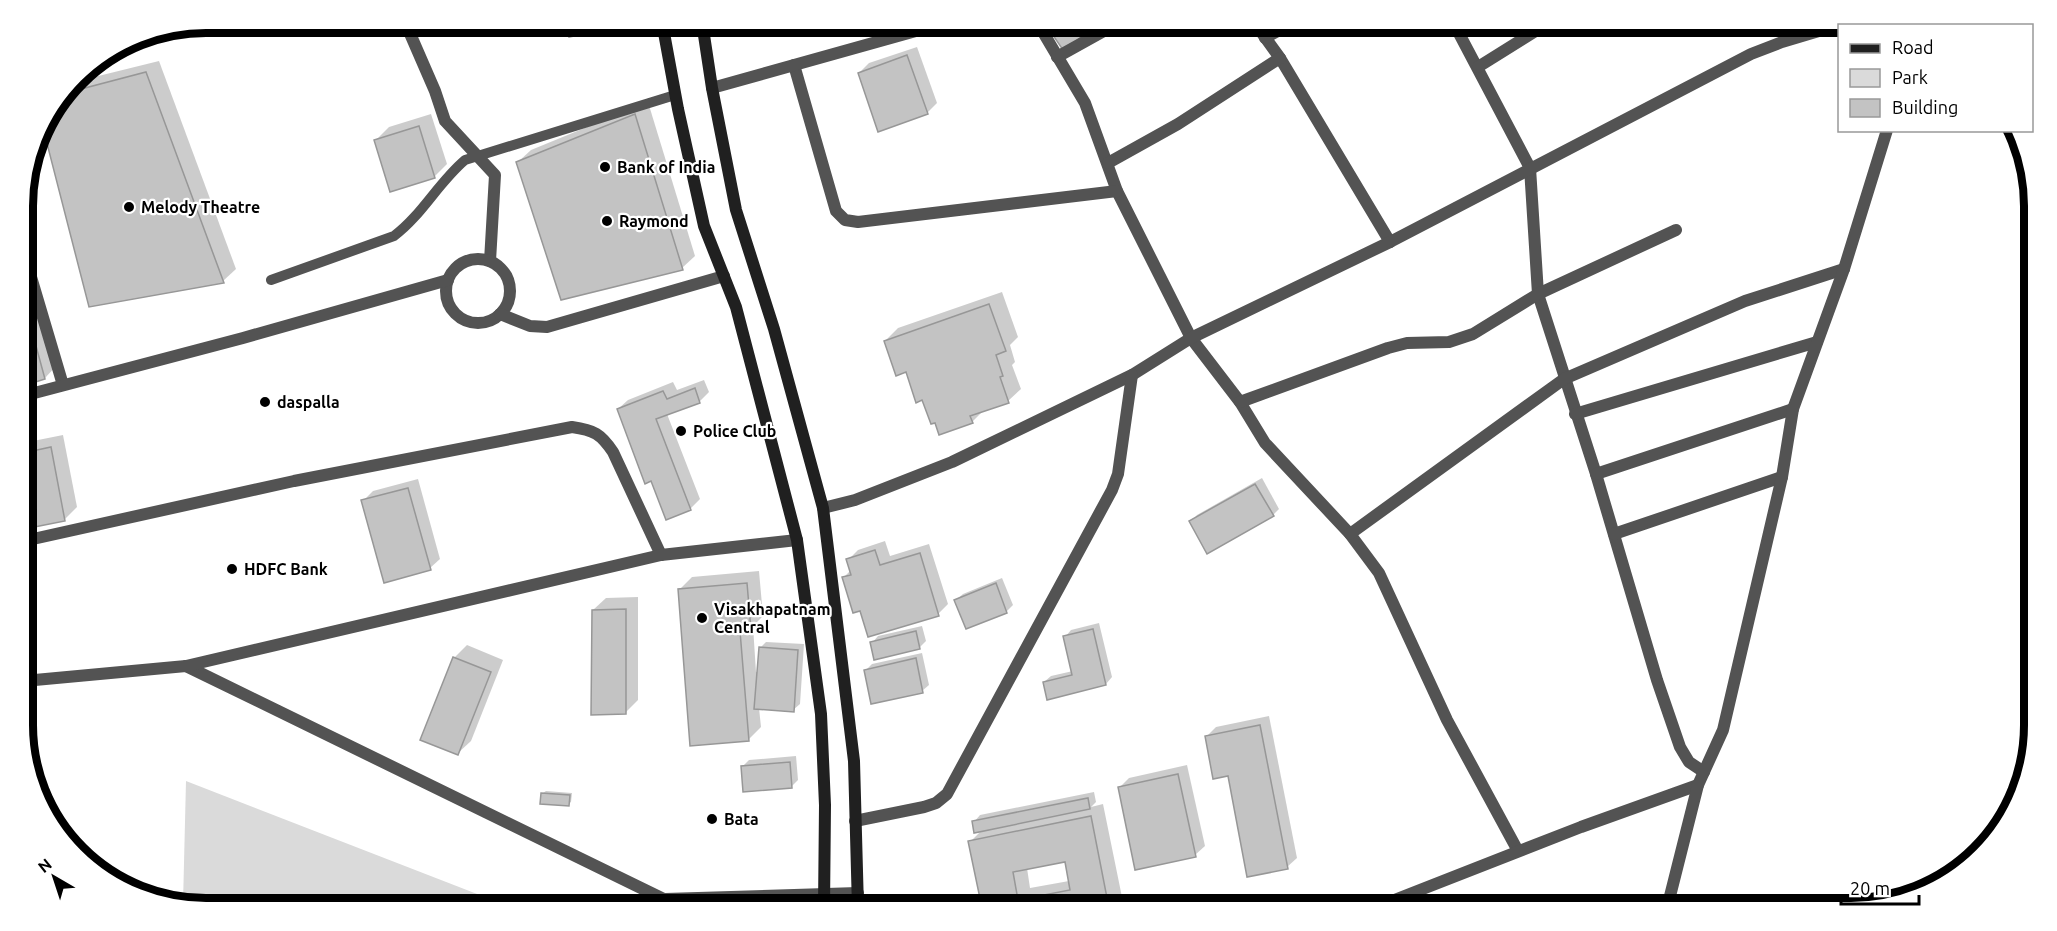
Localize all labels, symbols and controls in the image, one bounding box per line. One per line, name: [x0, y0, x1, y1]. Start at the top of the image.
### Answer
legend: [1838, 24, 2033, 132]
text: Road: [1892, 37, 1934, 57]
text: Park: [1892, 67, 1928, 87]
text: Building: [1892, 97, 1958, 117]
place label: Bank of India: [617, 158, 715, 176]
marker: Bank of India: [598, 160, 612, 174]
place label: Melody Theatre: [141, 198, 260, 216]
marker: Melody Theatre: [122, 200, 136, 214]
place label: Raymond: [619, 212, 689, 230]
marker: Raymond: [600, 214, 614, 228]
place label: daspalla: [277, 393, 340, 411]
marker: daspalla: [258, 395, 272, 409]
place label: Police Club: [693, 422, 776, 440]
marker: Police Club: [674, 424, 688, 438]
place label: HDFC Bank: [244, 560, 328, 578]
marker: HDFC Bank: [225, 562, 239, 576]
place label: Visakhapatnam Central: [714, 600, 830, 636]
marker: Visakhapatnam Central: [695, 611, 709, 625]
place label: Bata: [724, 810, 759, 828]
marker: Bata: [705, 812, 719, 826]
north arrow: [24, 847, 84, 907]
text: N: [34, 855, 55, 876]
scale bar: [1841, 868, 1919, 906]
text: 20 m: [1850, 878, 1890, 898]

